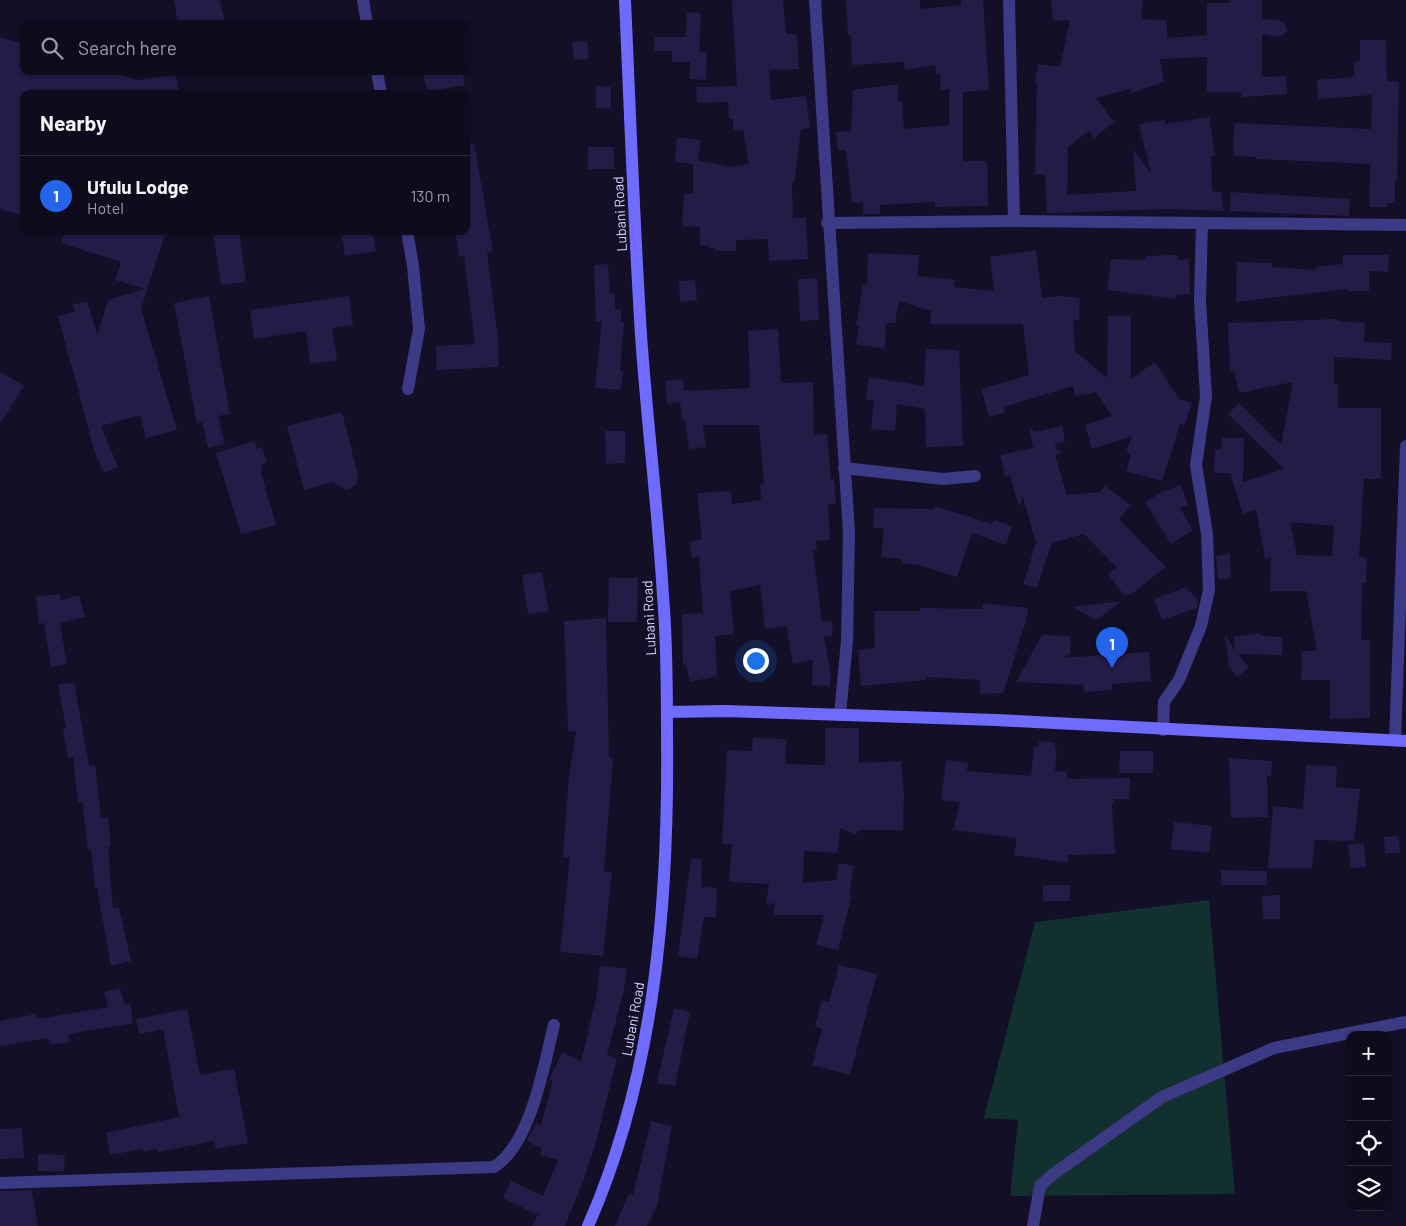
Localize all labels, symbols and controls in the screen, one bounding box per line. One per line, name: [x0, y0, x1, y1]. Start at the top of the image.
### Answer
search box: [20, 20, 470, 75]
icon: search: [38, 34, 66, 62]
text: Search here: [78, 36, 177, 59]
text: Nearby: [40, 110, 106, 135]
text: Ufulu Lodge: [87, 175, 189, 198]
street label: Lubani Road: [609, 176, 630, 252]
text: 1: [53, 186, 59, 205]
text: 130 m: [411, 186, 450, 205]
text: Hotel: [87, 198, 124, 217]
street label: Lubani Road: [638, 580, 659, 656]
pin: 1: [1096, 627, 1128, 668]
your location: [743, 648, 769, 674]
street label: Lubani Road: [618, 980, 647, 1057]
map controls: [1346, 1031, 1391, 1211]
button: +: [1346, 1031, 1391, 1076]
button: −: [1346, 1076, 1391, 1121]
button: locate: [1346, 1121, 1391, 1166]
button: layers: [1346, 1166, 1391, 1211]

